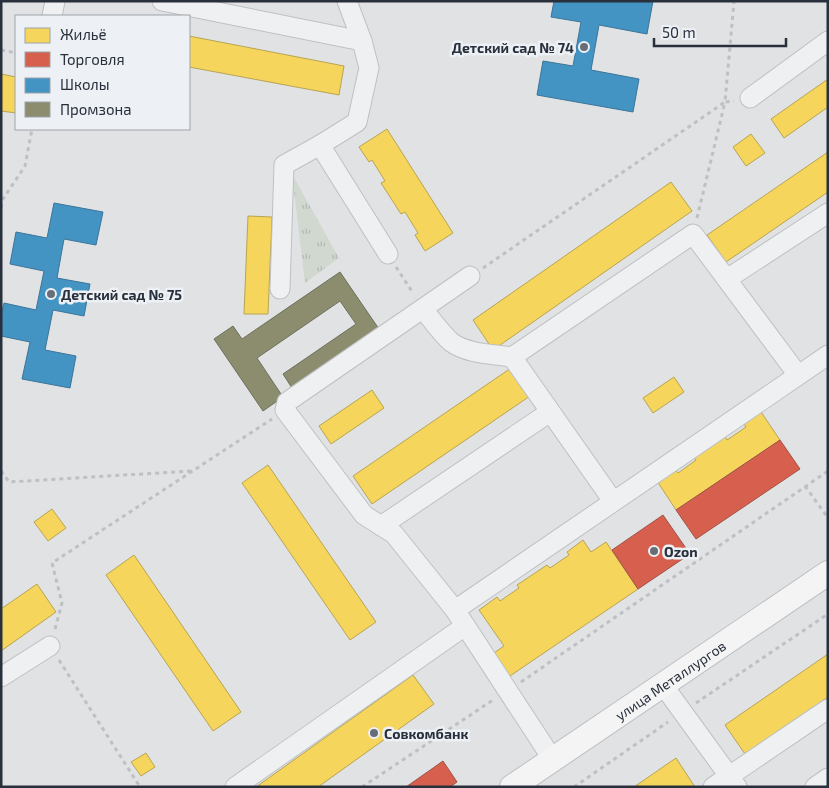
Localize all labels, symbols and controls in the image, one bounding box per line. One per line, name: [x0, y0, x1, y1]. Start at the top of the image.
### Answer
legend: [15, 15, 190, 130]
scale bar: [654, 15, 786, 47]
text: 50 m: [662, 23, 696, 41]
text: Жильё: [60, 25, 107, 43]
place label: Детский сад № 74: [452, 39, 574, 56]
marker: Детский сад № 74: [578, 41, 590, 53]
text: Торговля: [60, 50, 125, 68]
text: Школы: [60, 75, 110, 93]
text: Промзона: [60, 100, 132, 118]
place label: Детский сад № 75: [61, 286, 182, 303]
marker: Детский сад № 75: [45, 288, 57, 300]
place label: Ozon: [664, 543, 698, 560]
marker: Ozon: [648, 545, 660, 557]
street label: улица Металлургов: [612, 636, 729, 723]
place label: Совкомбанк: [384, 725, 468, 742]
marker: Совкомбанк: [368, 727, 380, 739]

